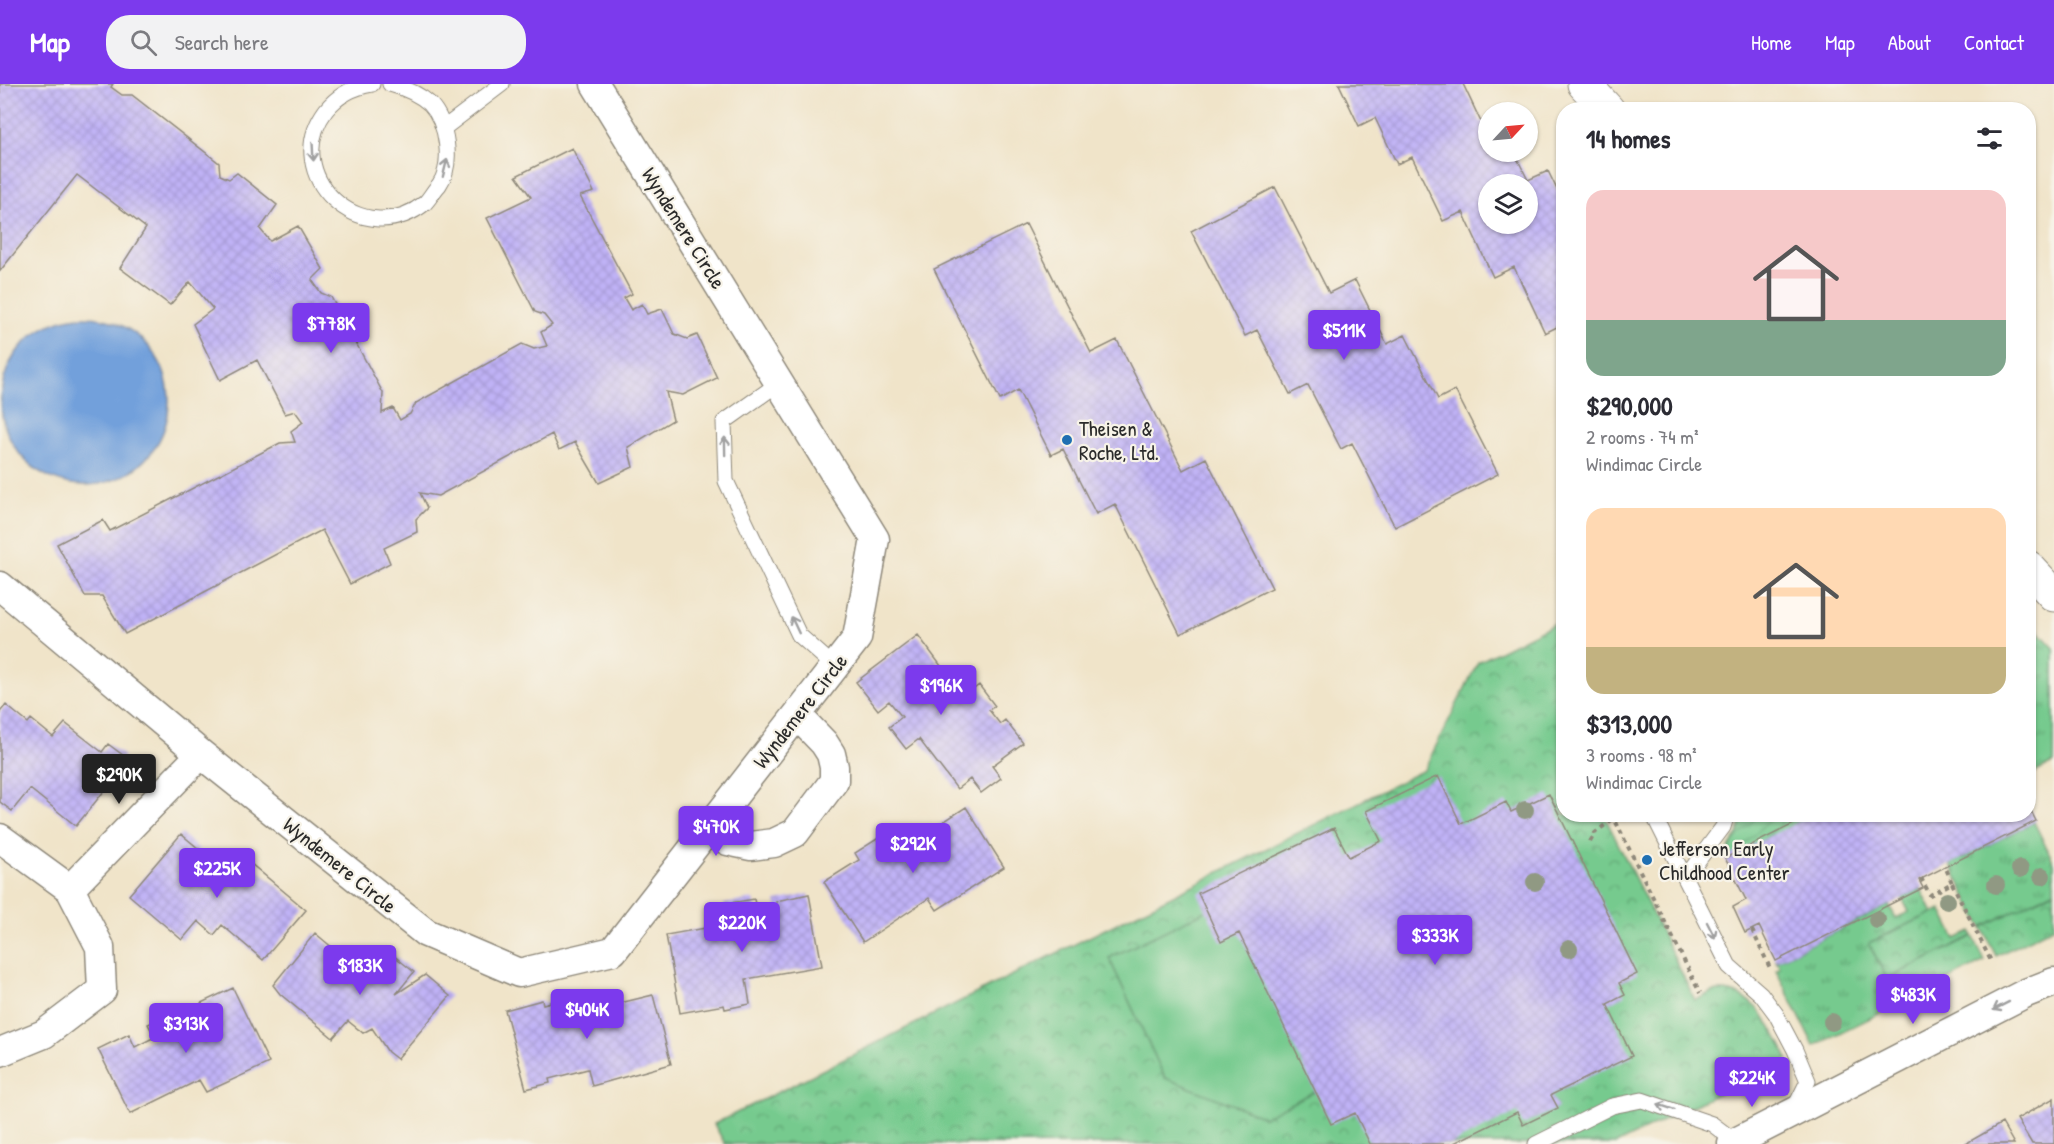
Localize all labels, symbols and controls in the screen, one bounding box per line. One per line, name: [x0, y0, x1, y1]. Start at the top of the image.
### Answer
search box: [106, 15, 526, 69]
text: Map: [30, 23, 70, 61]
icon: search: [127, 26, 160, 59]
text: Search here: [175, 27, 269, 57]
text: Home: [1751, 28, 1792, 57]
text: Map: [1825, 28, 1855, 57]
text: About: [1888, 28, 1931, 57]
text: Contact: [1964, 28, 2024, 57]
north arrow: [1478, 102, 1538, 162]
map controls: [1478, 102, 1538, 234]
text: 14 homes: [1586, 121, 1671, 156]
icon: filters: [1973, 122, 2006, 155]
one-way arrow: [308, 142, 319, 162]
one-way arrow: [439, 159, 451, 178]
street label: Wyndemere Circle: [635, 162, 733, 294]
button: layers: [1478, 174, 1538, 234]
icon: home: [1742, 229, 1850, 337]
pin: $778K: [289, 303, 373, 354]
text: $778K: [306, 309, 356, 336]
pin: $511K: [1302, 310, 1386, 361]
text: $511K: [1322, 316, 1366, 343]
text: $290,000: [1586, 388, 1673, 423]
place label: Theisen & Roche, Ltd.: [1079, 414, 1159, 467]
text: 2 rooms · 74 m²: [1586, 423, 1698, 450]
marker: Theisen & Roche, Ltd.: [1060, 433, 1074, 447]
one-way arrow: [719, 436, 731, 456]
text: Windimac Circle: [1586, 450, 1702, 477]
icon: home: [1742, 547, 1850, 655]
one-way arrow: [788, 617, 800, 635]
street label: Wyndemere Circle: [746, 648, 854, 774]
pin: $196K: [899, 665, 983, 716]
text: $196K: [919, 671, 963, 698]
text: $313,000: [1586, 706, 1672, 741]
text: 3 rooms · 98 m²: [1586, 741, 1697, 768]
pin: $290K: [77, 754, 161, 805]
text: $290K: [96, 760, 142, 787]
text: Windimac Circle: [1586, 768, 1702, 795]
pin: $470K: [674, 806, 758, 857]
street label: Wyndemere Circle: [277, 810, 403, 920]
text: $470K: [693, 812, 739, 839]
pin: $292K: [871, 823, 955, 874]
text: $292K: [890, 829, 936, 856]
place label: Jefferson Early Childhood Center: [1659, 834, 1790, 887]
pin: $225K: [175, 848, 259, 899]
marker: Jefferson Early Childhood Center: [1640, 853, 1654, 867]
text: $225K: [193, 854, 241, 881]
pin: $220K: [700, 902, 784, 953]
text: $220K: [718, 908, 766, 935]
pin: $333K: [1393, 915, 1477, 966]
text: $333K: [1411, 921, 1459, 948]
one-way arrow: [1706, 921, 1717, 939]
pin: $183K: [318, 945, 402, 996]
text: $183K: [337, 951, 383, 978]
pin: $483K: [1871, 974, 1955, 1025]
text: $483K: [1890, 980, 1936, 1007]
pin: $404K: [545, 989, 629, 1040]
text: $404K: [565, 995, 609, 1022]
one-way arrow: [1992, 1001, 2010, 1012]
pin: $313K: [144, 1003, 228, 1054]
text: $313K: [163, 1009, 209, 1036]
pin: $224K: [1710, 1057, 1794, 1108]
text: $224K: [1729, 1063, 1775, 1090]
one-way arrow: [1657, 1101, 1676, 1112]

